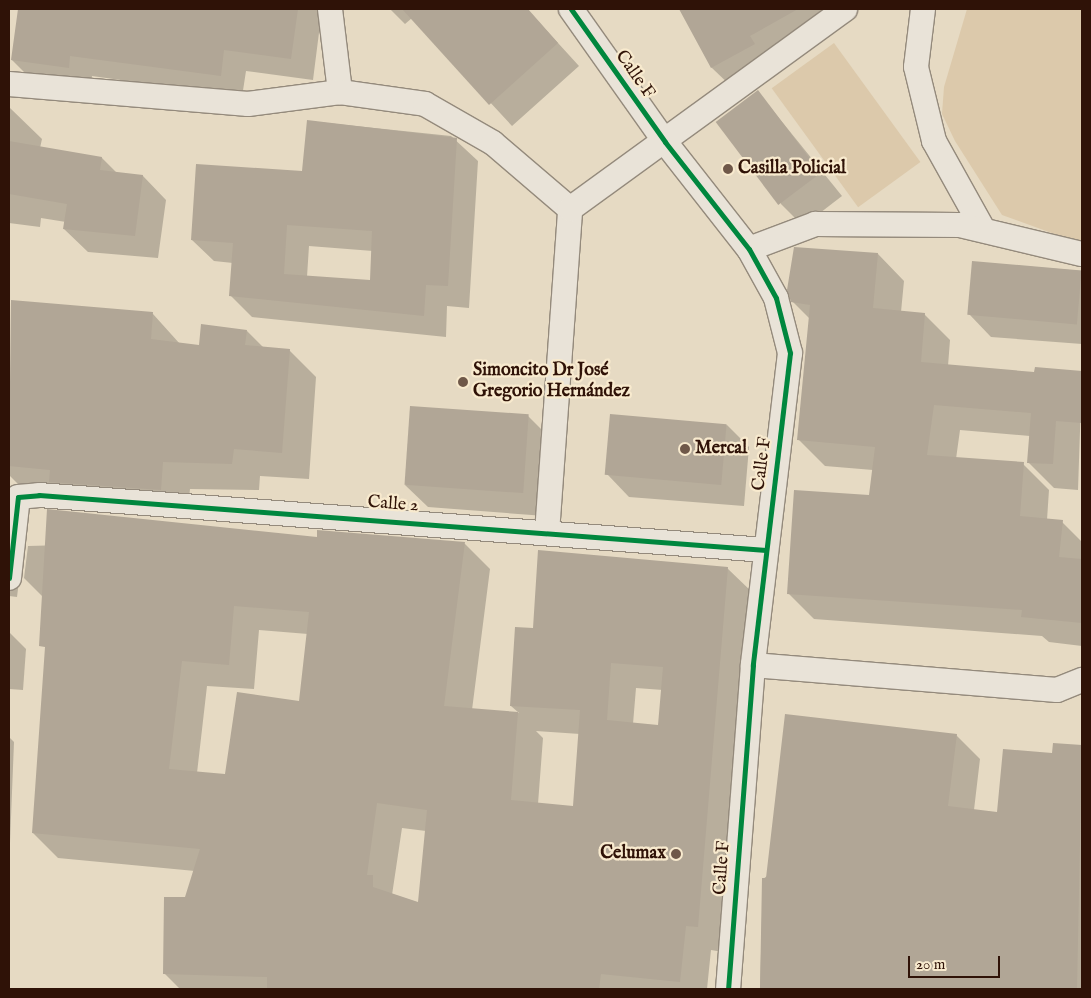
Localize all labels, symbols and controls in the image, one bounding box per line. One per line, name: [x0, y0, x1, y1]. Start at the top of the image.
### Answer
street label: Calle F: [610, 47, 658, 103]
place label: Casilla Policial: [738, 158, 846, 180]
marker: Casilla Policial: [722, 163, 734, 175]
place label: Simoncito Dr José Gregorio Hernández: [473, 361, 630, 404]
marker: Simoncito Dr José Gregorio Hernández: [457, 376, 469, 388]
street label: Calle F: [749, 436, 777, 492]
place label: Mercal: [695, 438, 747, 460]
marker: Mercal: [679, 443, 691, 455]
street label: Calle 2: [367, 492, 419, 518]
street label: Calle F: [710, 840, 736, 896]
place label: Celumax: [600, 843, 666, 865]
marker: Celumax: [670, 848, 682, 860]
scale bar: [911, 946, 1004, 978]
text: 20 m: [916, 955, 945, 974]

